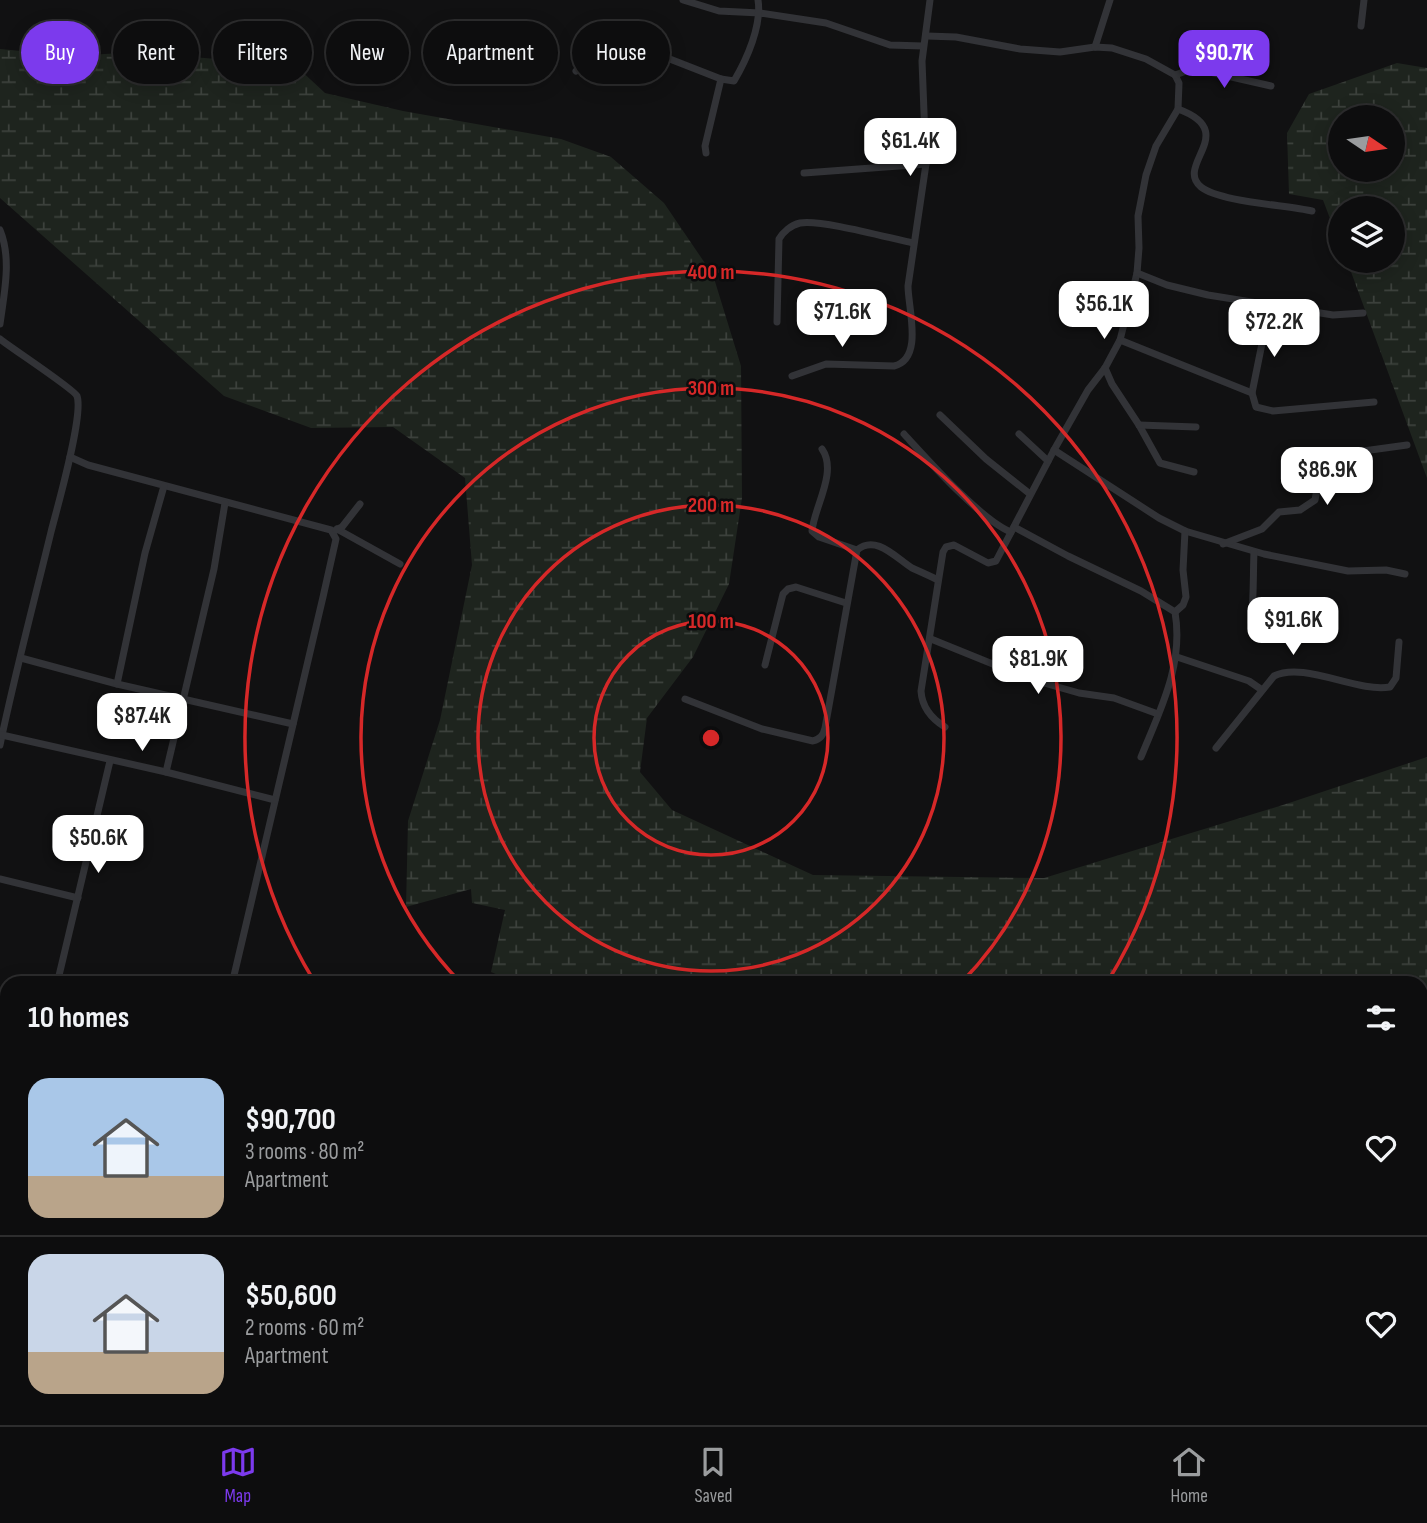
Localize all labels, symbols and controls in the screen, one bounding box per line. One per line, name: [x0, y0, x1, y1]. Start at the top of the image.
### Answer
chip: Buy: [21, 21, 99, 84]
chip: Rent: [113, 21, 199, 84]
chip: Filters: [213, 21, 312, 84]
chip: New: [326, 21, 409, 84]
chip: Apartment: [423, 21, 558, 84]
chip: House: [572, 21, 670, 84]
pin: $90.7K: [1167, 31, 1281, 90]
text: $90.7K: [1195, 39, 1254, 67]
north arrow: [1328, 105, 1405, 182]
map controls: [1328, 105, 1405, 273]
pin: $61.4K: [853, 118, 967, 178]
text: $61.4K: [880, 127, 940, 155]
button: layers: [1328, 196, 1405, 273]
text: 400 m: [688, 260, 734, 285]
pin: $56.1K: [1047, 282, 1161, 341]
pin: $71.6K: [785, 290, 899, 349]
text: $56.1K: [1075, 290, 1133, 318]
text: $71.6K: [813, 298, 871, 326]
pin: $72.2K: [1217, 300, 1331, 359]
text: $72.2K: [1245, 308, 1303, 336]
text: 300 m: [688, 376, 734, 401]
pin: $86.9K: [1270, 448, 1384, 507]
text: $86.9K: [1297, 456, 1357, 484]
text: 200 m: [688, 493, 734, 518]
pin: $91.6K: [1236, 598, 1350, 657]
text: $91.6K: [1263, 606, 1323, 634]
text: 100 m: [688, 609, 734, 634]
pin: $81.9K: [981, 636, 1095, 696]
text: $81.9K: [1008, 645, 1068, 673]
pin: $87.4K: [85, 694, 199, 753]
text: $87.4K: [113, 702, 171, 730]
centre of rings: [699, 726, 723, 750]
pin: $50.6K: [41, 816, 155, 875]
text: $50.6K: [68, 824, 128, 852]
icon: filters: [1362, 999, 1400, 1037]
text: 10 homes: [28, 1000, 129, 1036]
text: $90,700: [245, 1102, 336, 1138]
icon: home: [84, 1106, 168, 1190]
icon: heart: [1362, 1129, 1400, 1167]
text: 3 rooms · 80 m²: [245, 1138, 364, 1166]
text: Apartment: [245, 1166, 329, 1194]
text: $50,600: [245, 1278, 337, 1314]
icon: home: [84, 1282, 168, 1366]
icon: heart: [1362, 1305, 1400, 1343]
text: 2 rooms · 60 m²: [245, 1314, 364, 1342]
text: Apartment: [245, 1342, 329, 1370]
tab: Map: [219, 1443, 257, 1508]
tab: Saved: [694, 1443, 733, 1508]
tab: Home: [1170, 1443, 1208, 1508]

